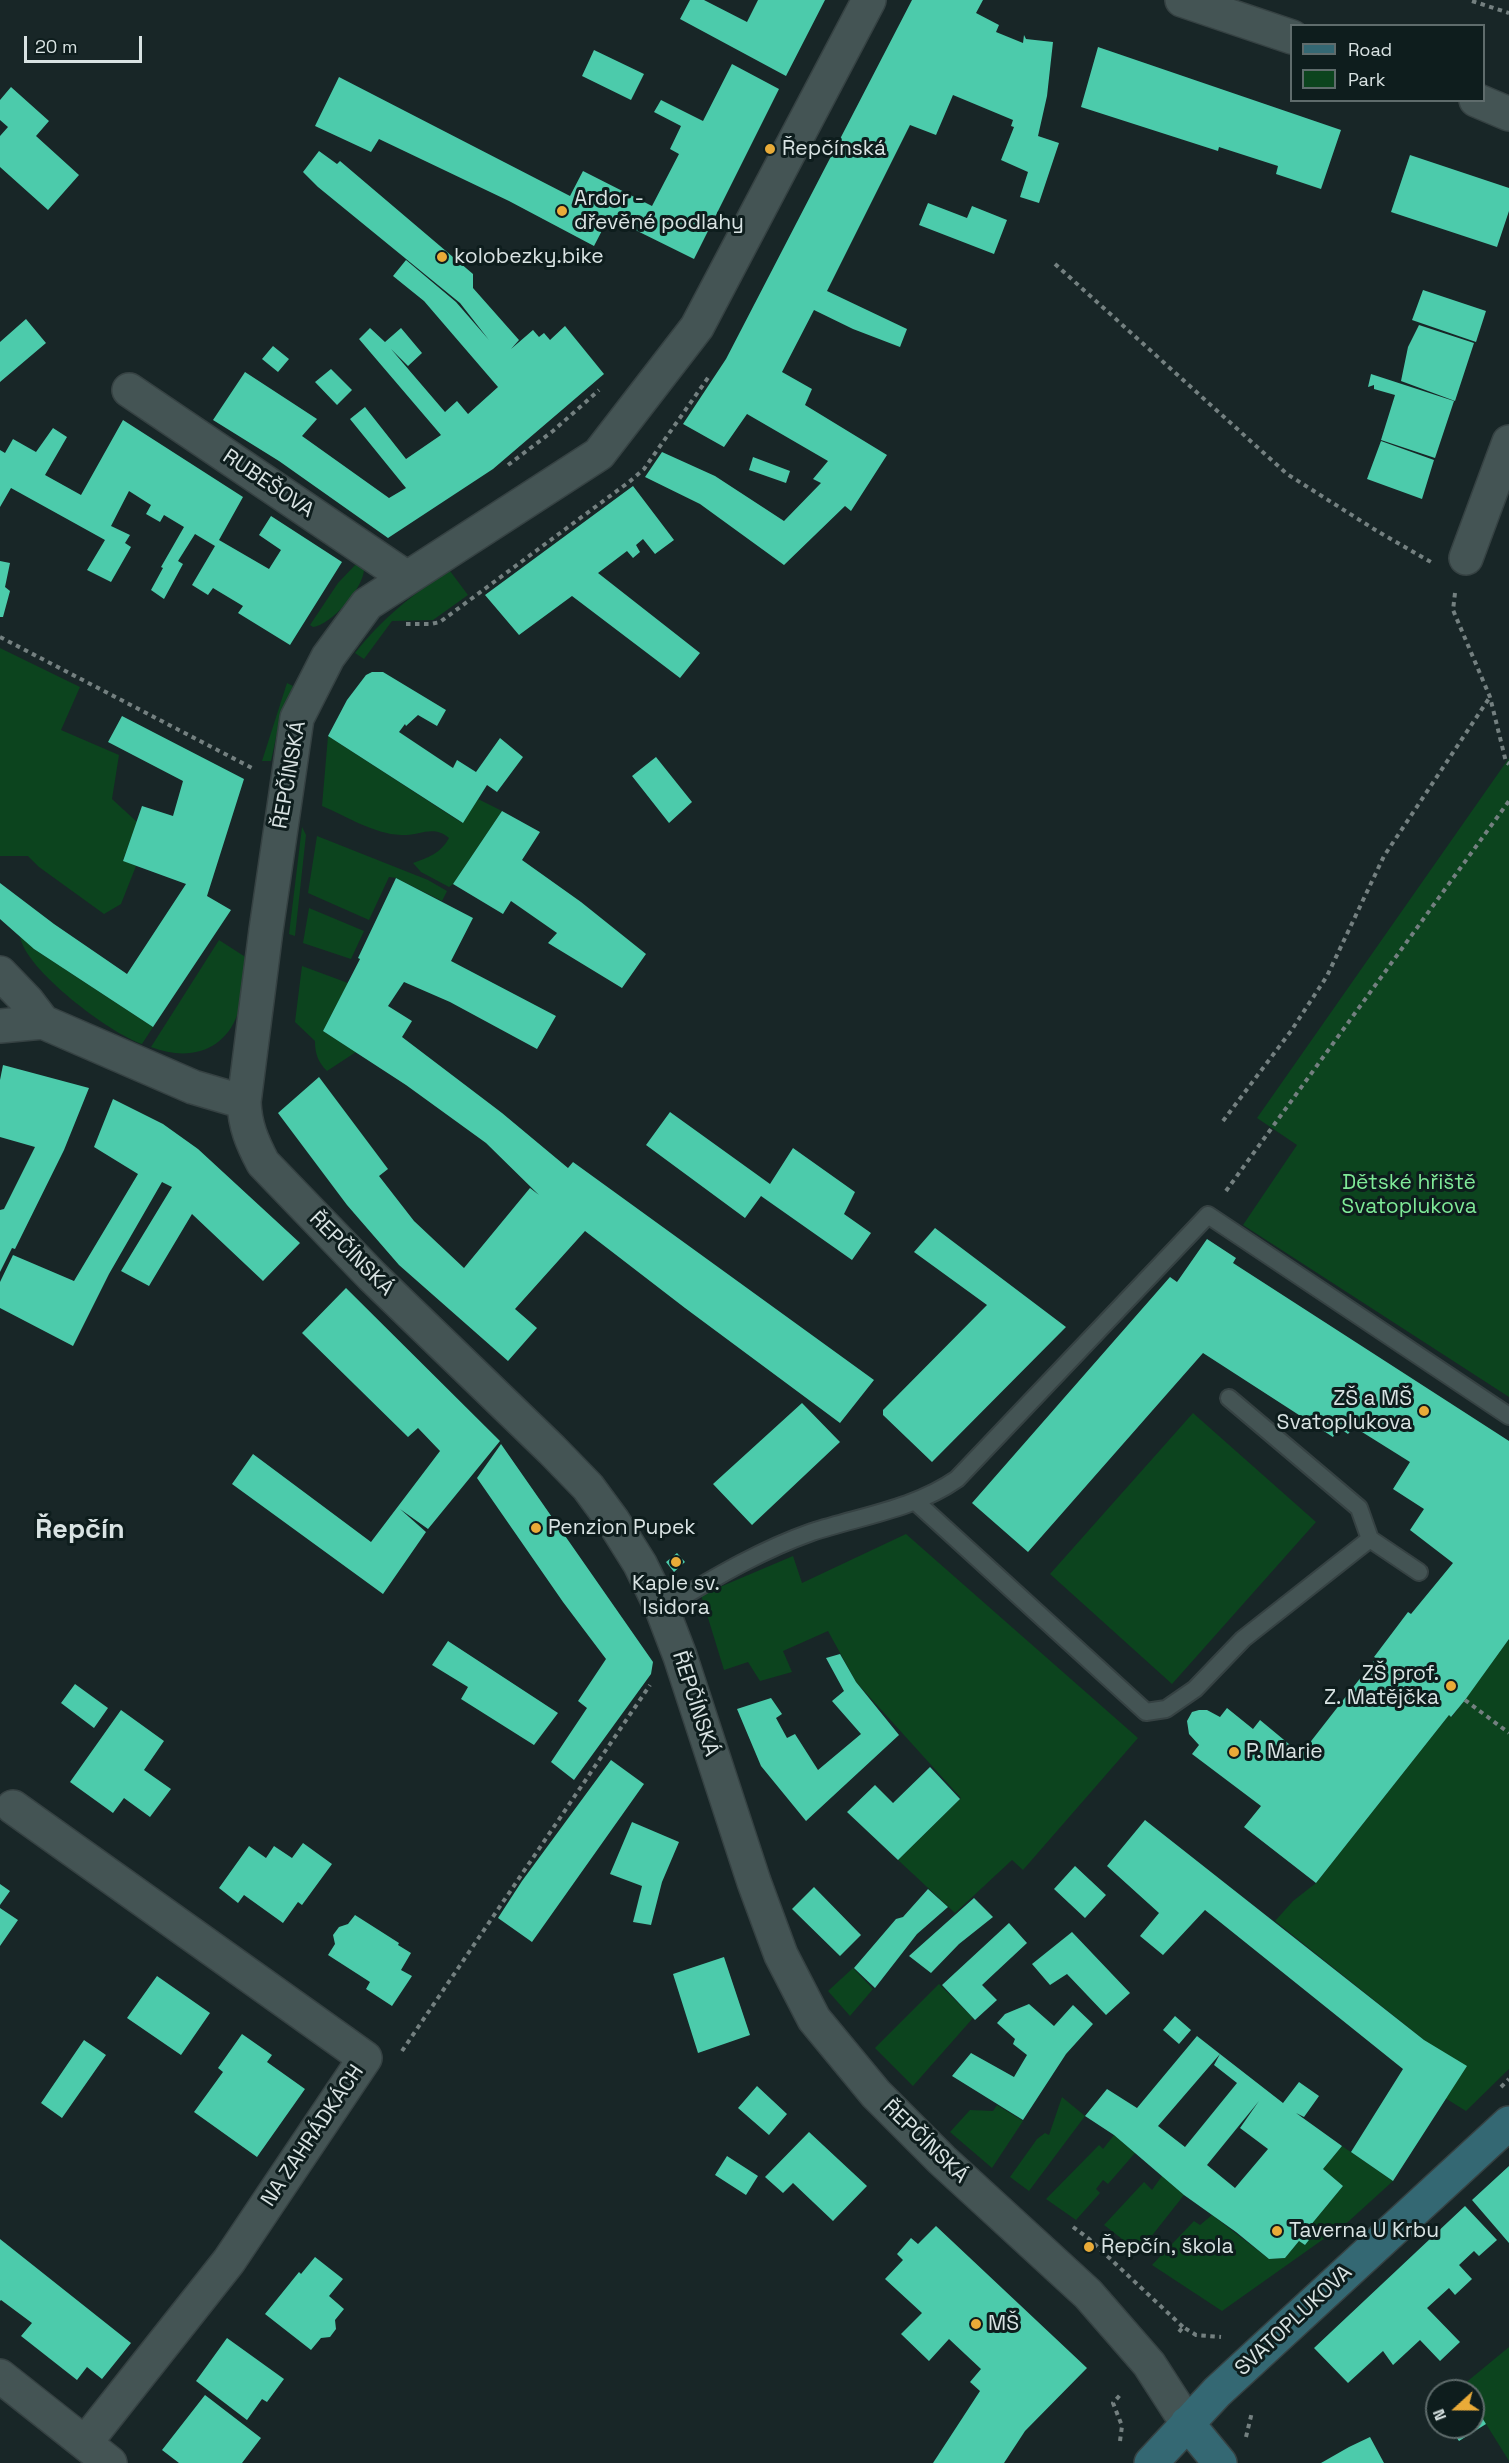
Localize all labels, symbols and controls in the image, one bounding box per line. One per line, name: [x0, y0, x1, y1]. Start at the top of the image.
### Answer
scale bar: [27, 24, 146, 62]
legend: [1290, 24, 1485, 102]
text: 20 m: [35, 35, 78, 58]
text: Road: [1348, 38, 1392, 61]
text: Park: [1348, 68, 1385, 91]
place label: Řepčínská: [782, 136, 886, 162]
marker: Řepčínská: [763, 142, 777, 156]
place label: Ardor - dřevěné podlahy: [574, 186, 744, 236]
marker: Ardor - dřevěné podlahy: [555, 204, 569, 218]
place label: kolobezky.bike: [454, 244, 604, 270]
marker: kolobezky.bike: [435, 250, 449, 264]
street label: RUBEŠOVA: [218, 444, 318, 524]
street label: ŘEPČÍNSKÁ: [268, 719, 312, 831]
park label: Dětské hřiště Svatoplukova: [1341, 1170, 1477, 1220]
street label: ŘEPČÍNSKÁ: [303, 1206, 399, 1302]
place label: ZŠ a MŠ Svatoplukova: [1277, 1386, 1412, 1436]
marker: ZŠ a MŠ Svatoplukova: [1417, 1404, 1431, 1418]
district label: Řepčín: [35, 1515, 125, 1547]
place label: Penzion Pupek: [548, 1515, 696, 1541]
marker: Penzion Pupek: [529, 1521, 543, 1535]
marker: Kaple sv. Isidora: [669, 1555, 683, 1569]
place label: Kaple sv. Isidora: [632, 1571, 720, 1621]
street label: ŘEPČÍNSKÁ: [666, 1648, 724, 1760]
place label: ZŠ prof. Z. Matějčka: [1324, 1661, 1439, 1711]
marker: ZŠ prof. Z. Matějčka: [1444, 1679, 1458, 1693]
place label: P. Marie: [1246, 1739, 1323, 1765]
marker: P. Marie: [1227, 1745, 1241, 1759]
street label: NA ZAHRÁDKÁCH: [256, 2060, 370, 2212]
street label: ŘEPČÍNSKÁ: [877, 2095, 973, 2189]
place label: Taverna U Krbu: [1289, 2218, 1439, 2244]
marker: Taverna U Krbu: [1270, 2224, 1284, 2238]
place label: Řepčín, škola: [1101, 2234, 1233, 2260]
marker: Řepčín, škola: [1082, 2240, 1096, 2254]
street label: SVATOPLUKOVA: [1230, 2260, 1358, 2382]
place label: MŠ: [988, 2311, 1019, 2337]
marker: MŠ: [969, 2317, 983, 2331]
north arrow: [1425, 2379, 1485, 2439]
text: N: [1428, 2406, 1451, 2424]

